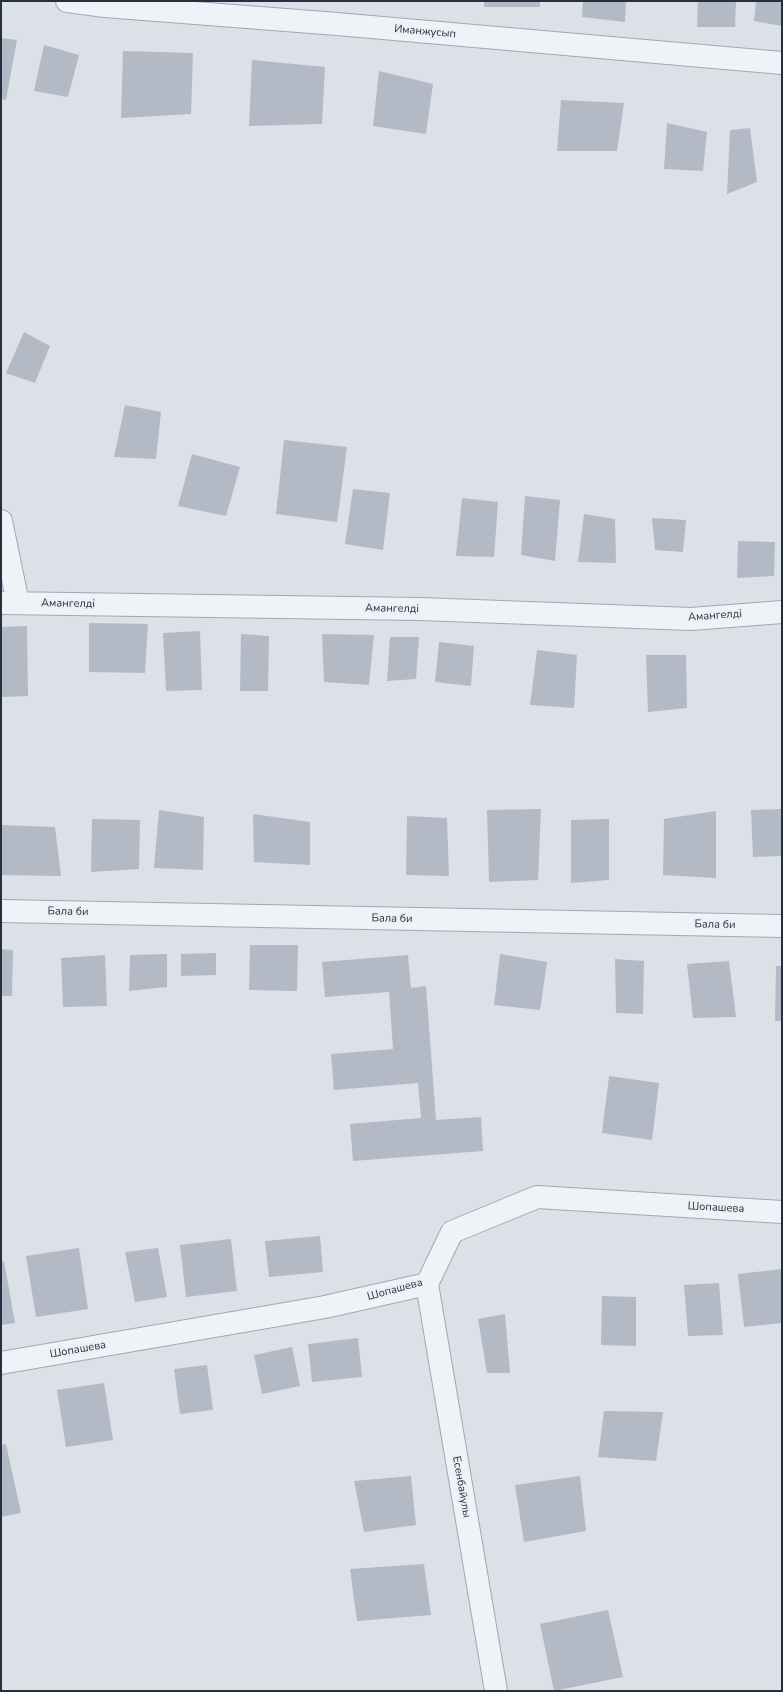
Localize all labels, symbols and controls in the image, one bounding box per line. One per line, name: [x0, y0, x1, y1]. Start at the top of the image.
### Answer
street label: Иманжусып: [394, 23, 456, 41]
street label: Амангелді: [41, 597, 95, 611]
street label: Амангелді: [365, 602, 419, 616]
street label: Амангелді: [688, 608, 742, 624]
street label: Бала би: [47, 905, 89, 919]
street label: Бала би: [371, 912, 413, 926]
street label: Бала би: [694, 918, 736, 932]
street label: Шопашева: [687, 1200, 745, 1216]
street label: Шопашева: [366, 1276, 424, 1304]
street label: Шопашева: [49, 1339, 107, 1361]
street label: Есенбайулы: [449, 1455, 473, 1519]

